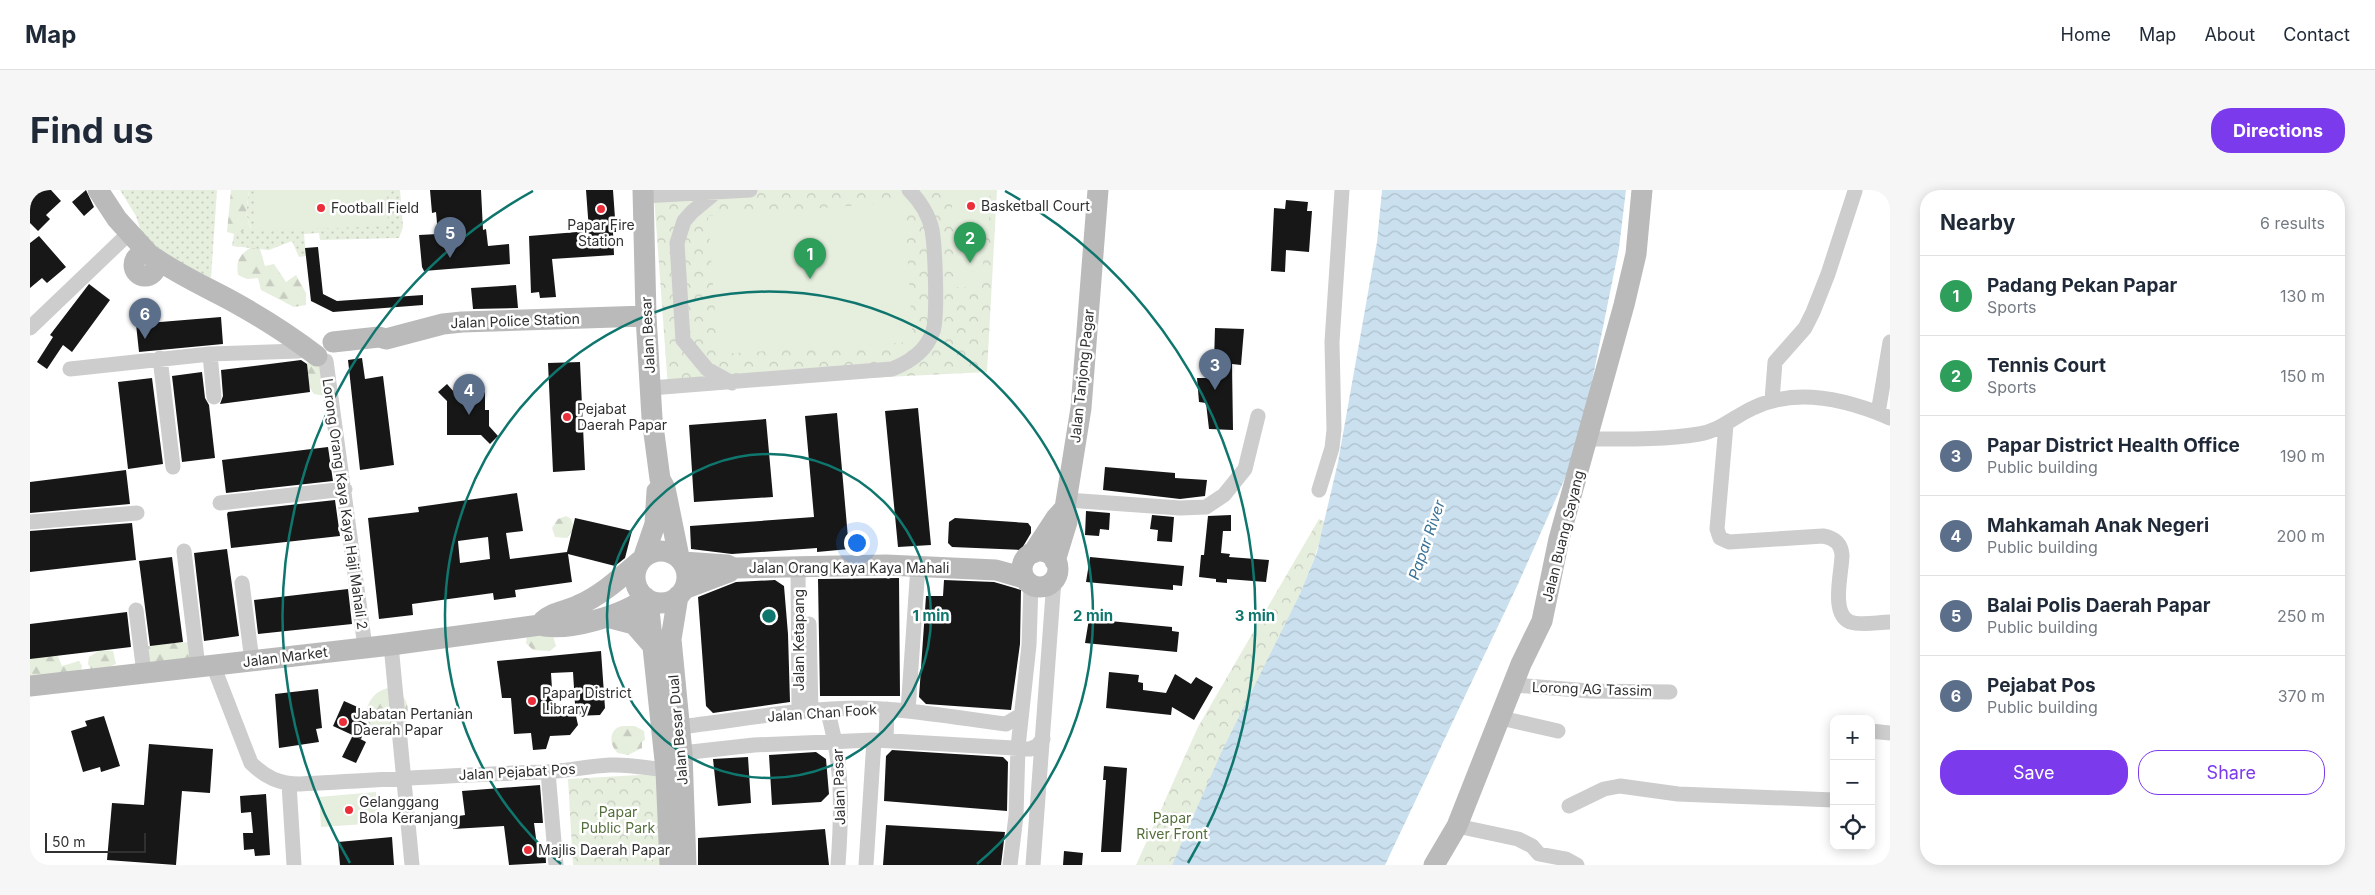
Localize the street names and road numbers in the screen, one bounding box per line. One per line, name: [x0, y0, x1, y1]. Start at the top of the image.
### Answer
street label: Jalan Besar: [637, 296, 658, 374]
street label: Jalan Tanjong Pagar: [1066, 308, 1097, 444]
street label: Jalan Police Station: [450, 310, 580, 331]
street label: Lorong Orang Kaya Kaya Haji Mahali 2: [319, 377, 372, 631]
street label: Jalan Buang Sayang: [1538, 469, 1587, 603]
street label: Jalan Orang Kaya Kaya Mahali: [749, 559, 949, 576]
street label: Jalan Ketapang: [790, 589, 807, 691]
street label: Jalan Market: [242, 643, 329, 670]
street label: Jalan Besar Dual: [664, 674, 691, 786]
street label: Lorong AG Tassim: [1532, 678, 1652, 699]
street label: Jalan Chan Fook: [766, 700, 878, 725]
street label: Jalan Pasar: [829, 748, 848, 826]
street label: Jalan Pejabat Pos: [458, 760, 576, 783]

